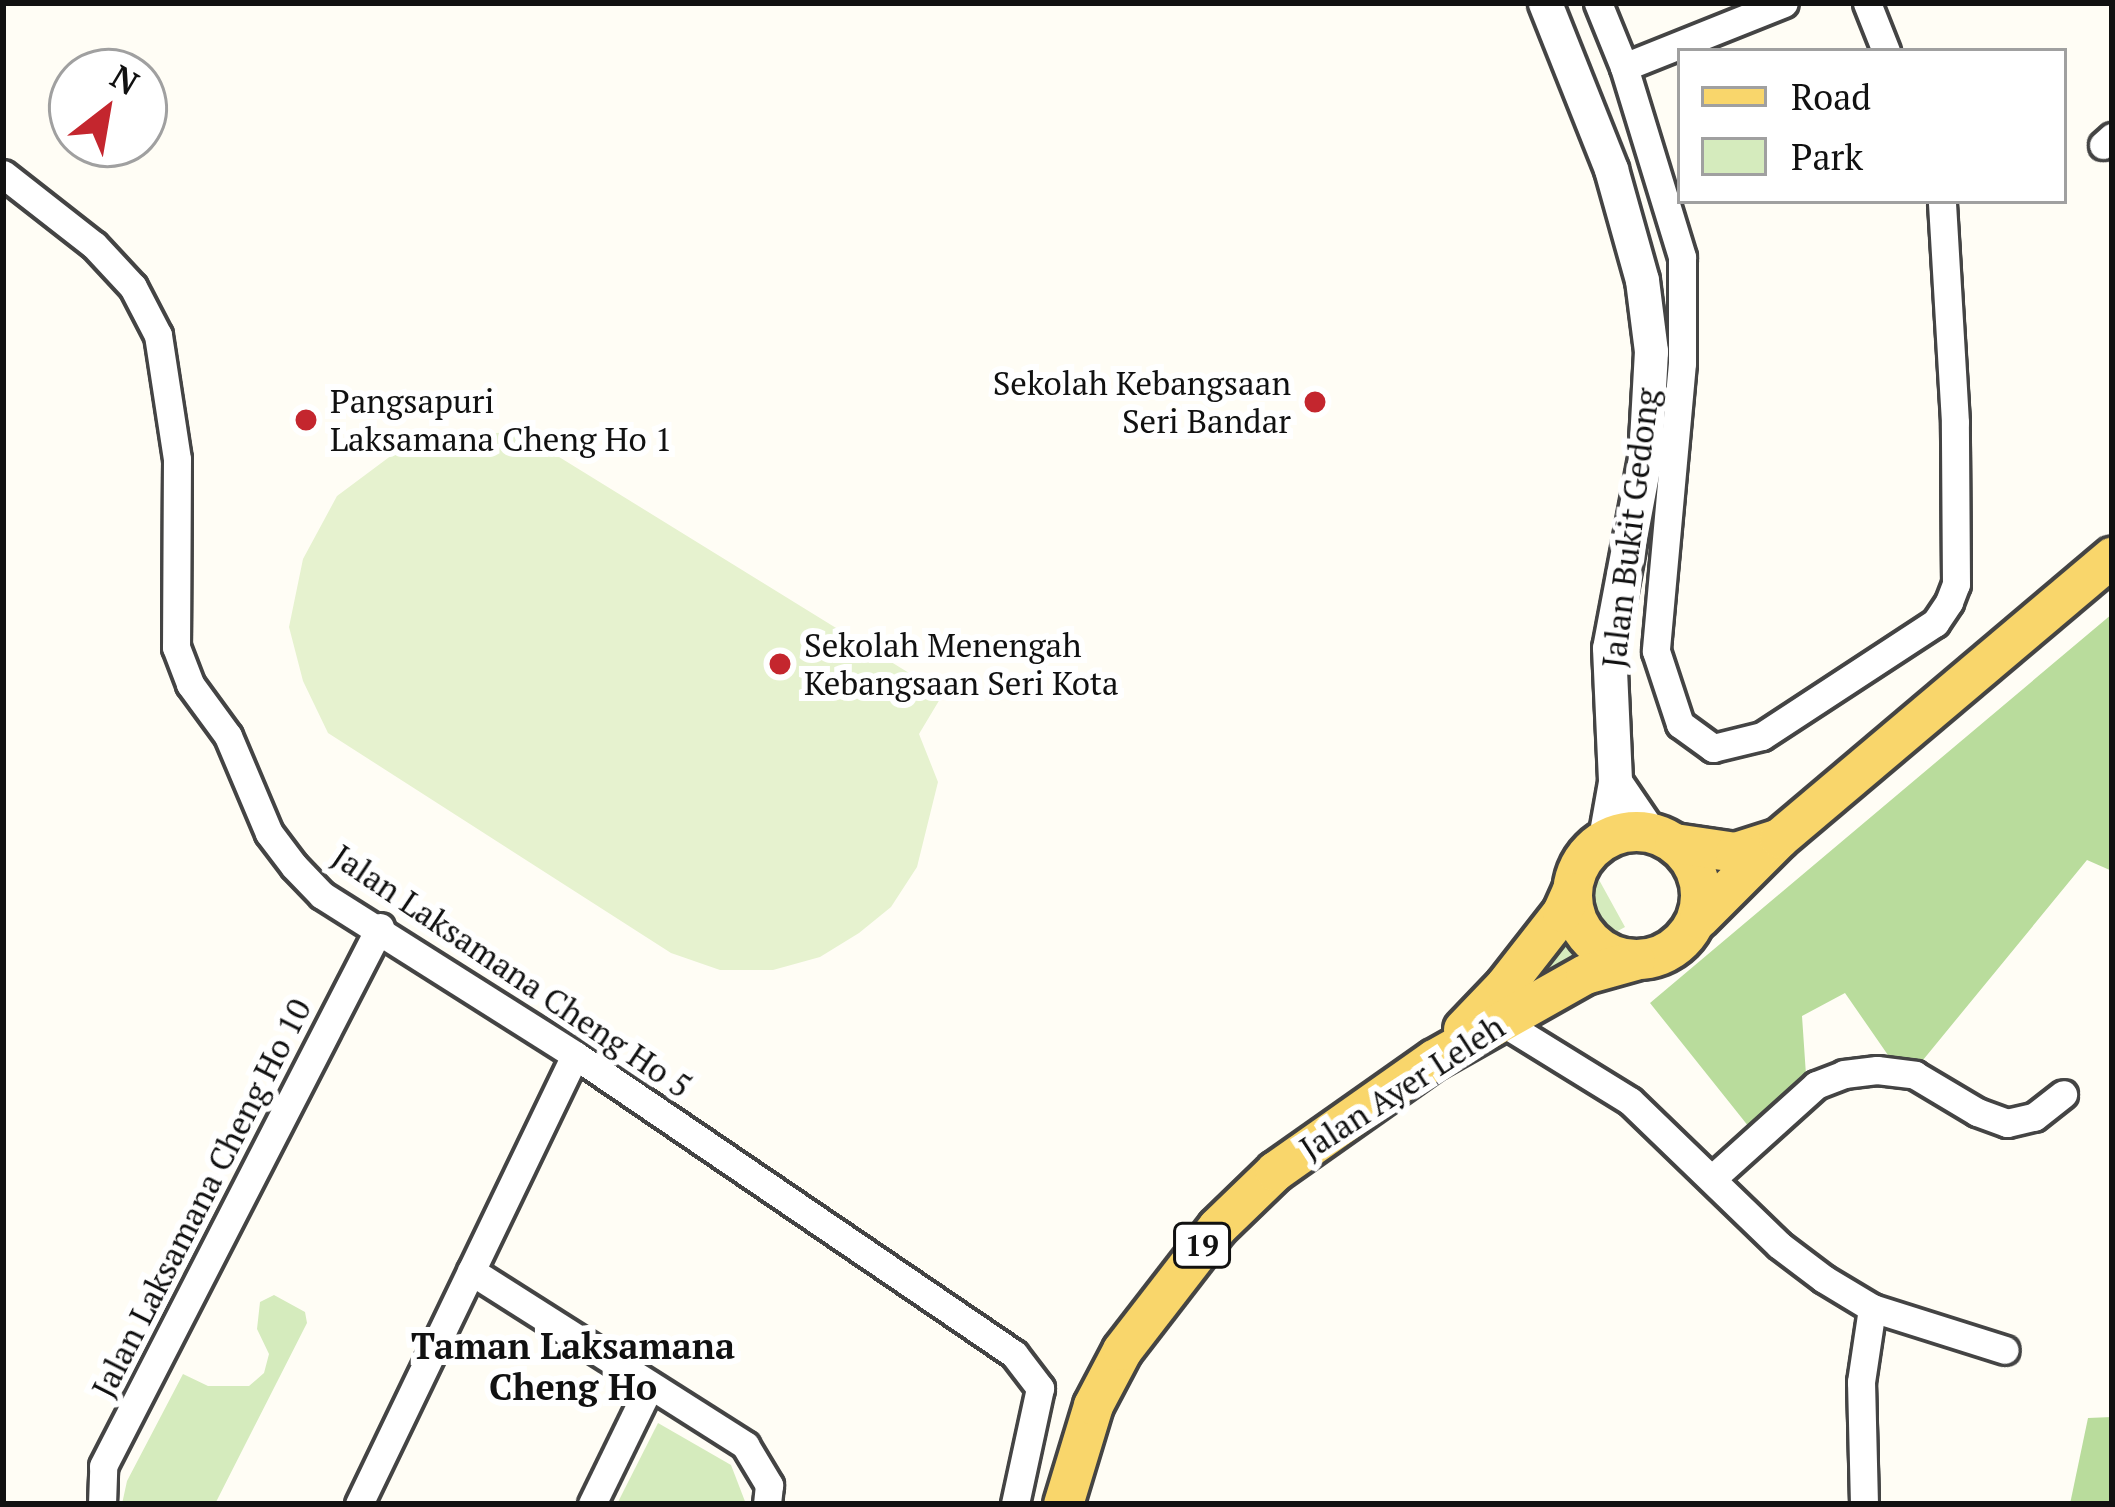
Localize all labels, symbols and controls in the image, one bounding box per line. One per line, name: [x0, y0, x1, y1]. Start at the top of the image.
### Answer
north arrow: [48, 48, 168, 168]
legend: [1677, 48, 2067, 204]
text: N: [103, 54, 147, 104]
text: Road: [1791, 73, 1871, 120]
text: Park: [1791, 133, 1863, 180]
place label: Sekolah Kebangsaan Seri Bandar: [993, 363, 1291, 441]
place label: Pangsapuri Laksamana Cheng Ho 1: [330, 381, 672, 459]
street label: Jalan Bukit Gedong: [1593, 386, 1667, 670]
marker: Sekolah Kebangsaan Seri Bandar: [1302, 389, 1328, 415]
marker: Pangsapuri Laksamana Cheng Ho 1: [293, 407, 319, 433]
place label: Sekolah Menengah Kebangsaan Seri Kota: [804, 625, 1119, 703]
marker: Sekolah Menengah Kebangsaan Seri Kota: [767, 651, 793, 677]
street label: Jalan Laksamana Cheng Ho 5: [325, 836, 699, 1106]
street label: Jalan Laksamana Cheng Ho 10: [83, 992, 319, 1404]
street label: Jalan Ayer Leleh: [1292, 1006, 1512, 1168]
road number: 19: [1172, 1221, 1232, 1269]
district label: Taman Laksamana Cheng Ho: [411, 1323, 735, 1408]

